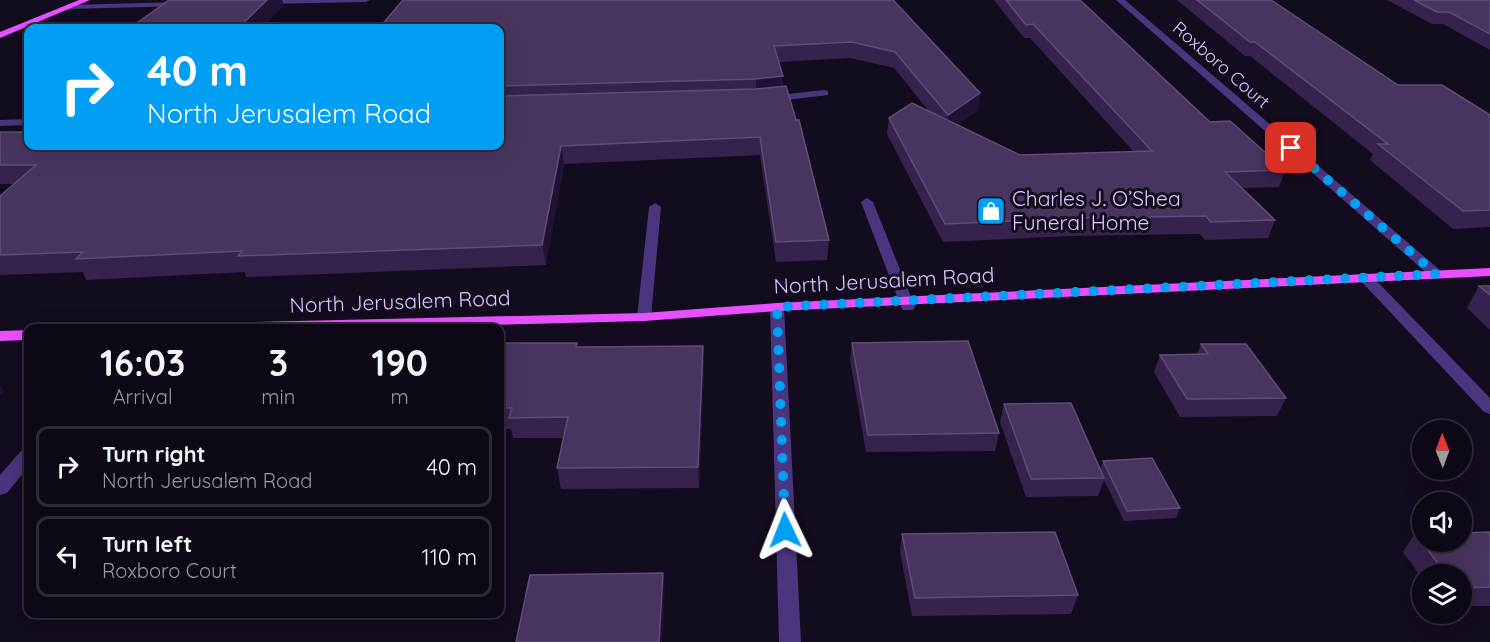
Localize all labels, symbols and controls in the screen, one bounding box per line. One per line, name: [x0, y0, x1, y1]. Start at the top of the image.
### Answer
street label: Roxboro Court: [1168, 16, 1275, 113]
text: 40 m: [147, 44, 248, 97]
icon: right: [48, 48, 126, 126]
text: North Jerusalem Road: [147, 96, 431, 130]
pin: [1265, 122, 1316, 173]
icon: arrive: [1274, 131, 1307, 164]
place label: Charles J. O’Shea Funeral Home: [1012, 185, 1181, 235]
shop icon: Charles J. O’Shea Funeral Home: [975, 195, 1007, 227]
street label: North Jerusalem Road: [773, 261, 995, 299]
street label: North Jerusalem Road: [289, 284, 511, 318]
text: 16:03: [100, 340, 185, 385]
text: 3: [269, 340, 288, 385]
text: 190: [371, 340, 428, 385]
text: Arrival: [113, 384, 173, 409]
text: min: [261, 384, 295, 409]
text: m: [391, 384, 409, 409]
north arrow: [1412, 420, 1472, 480]
map controls: [1412, 420, 1472, 624]
text: Turn right: [102, 440, 206, 468]
icon: right: [51, 450, 84, 483]
text: 40 m: [426, 453, 477, 481]
text: North Jerusalem Road: [102, 468, 312, 493]
button: sound: [1412, 492, 1472, 552]
position arrow: [753, 498, 817, 562]
text: Turn left: [102, 530, 192, 558]
icon: left: [51, 540, 84, 573]
text: 110 m: [422, 543, 477, 571]
text: Roxboro Court: [102, 558, 237, 583]
button: layers: [1412, 564, 1472, 624]

